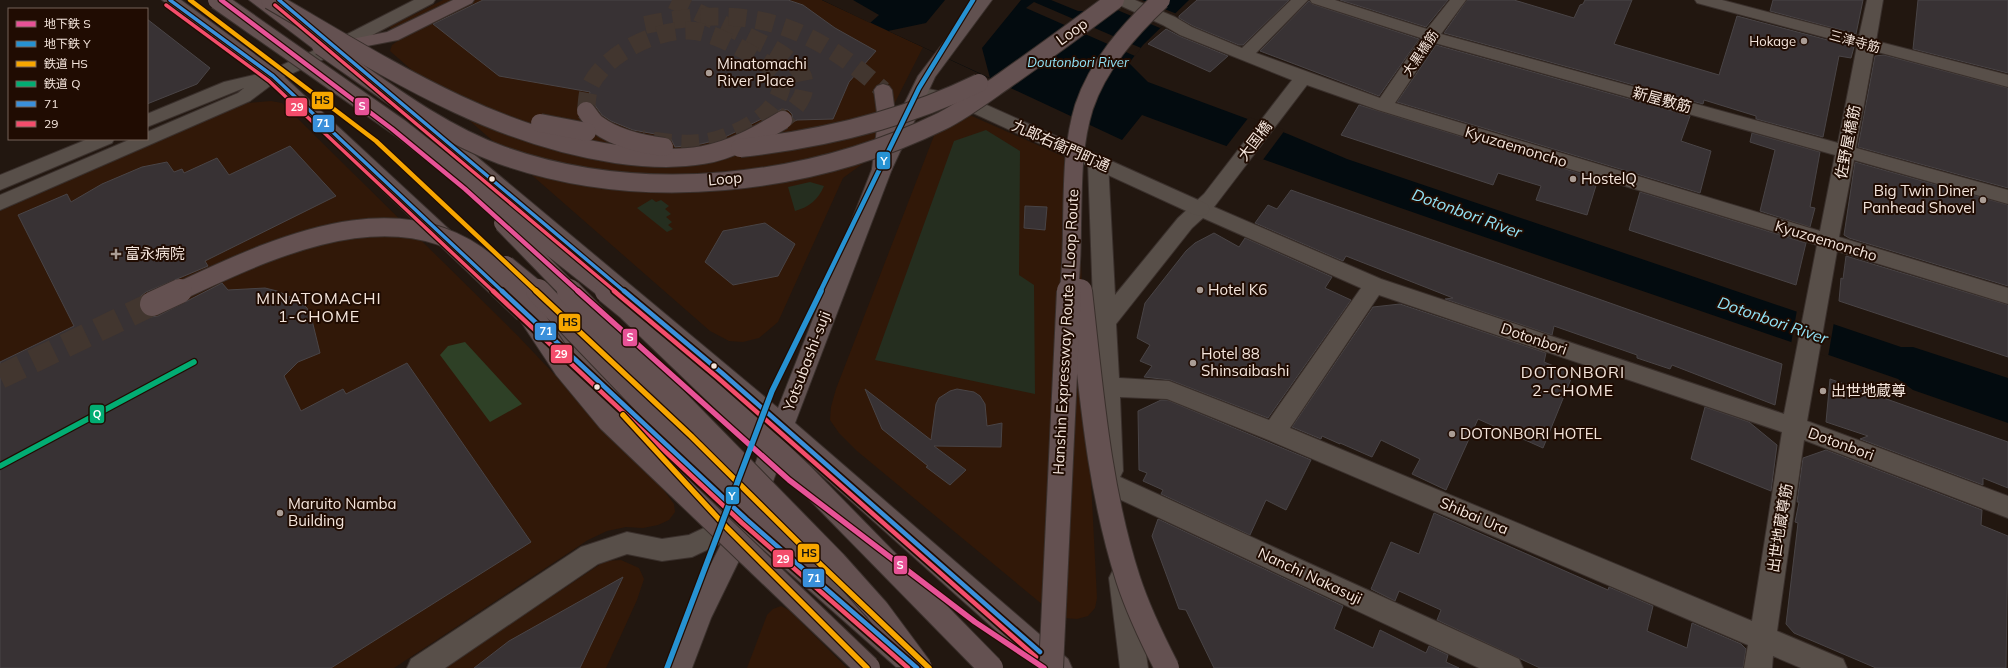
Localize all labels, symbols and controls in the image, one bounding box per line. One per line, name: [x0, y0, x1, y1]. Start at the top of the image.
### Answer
legend: [8, 8, 148, 140]
street label: Loop: [1052, 14, 1091, 49]
text: 地下鉄 S: [44, 16, 91, 31]
street label: 大黒橋筋: [1399, 27, 1441, 79]
street label: 三津寺筋: [1828, 27, 1882, 55]
place label: Hokage: [1749, 33, 1796, 49]
text: 地下鉄 Y: [44, 36, 91, 51]
marker: Hokage: [1799, 36, 1809, 46]
place label: Minatomachi River Place: [717, 54, 807, 90]
water label: Doutonbori River: [1027, 54, 1130, 70]
text: 鉄道 HS: [44, 56, 88, 71]
marker: Minatomachi River Place: [704, 68, 714, 78]
text: 鉄道 Q: [44, 76, 80, 91]
street label: 新屋敷筋: [1631, 83, 1694, 116]
line badge: HS: [311, 91, 334, 110]
text: HS: [314, 93, 330, 107]
text: 71: [44, 96, 58, 111]
line badge: 29: [285, 97, 308, 117]
line badge: S: [354, 97, 370, 116]
text: S: [358, 99, 366, 113]
text: 29: [290, 100, 304, 114]
street label: 佐野屋橋筋: [1831, 103, 1864, 181]
line badge: 71: [312, 114, 335, 133]
text: 29: [44, 116, 58, 131]
text: 71: [316, 116, 330, 130]
street label: 九郎右衛門町通: [1009, 116, 1113, 176]
street label: 大国橋: [1233, 117, 1276, 164]
street label: Kyuzaemoncho: [1463, 122, 1570, 171]
line badge: Y: [876, 151, 891, 170]
text: Y: [880, 154, 889, 168]
street label: Loop: [707, 168, 743, 189]
place label: HostelQ: [1581, 169, 1637, 188]
unlabelled marker: [487, 174, 497, 184]
marker: HostelQ: [1568, 174, 1578, 184]
place label: Big Twin Diner Panhead Shovel: [1863, 181, 1976, 217]
water label: Dotonbori River: [1409, 184, 1526, 243]
street label: Hanshin Expressway Route 1 Loop Route: [1049, 189, 1082, 475]
marker: Big Twin Diner Panhead Shovel: [1978, 195, 1988, 205]
street label: Kyuzaemoncho: [1773, 216, 1880, 265]
place label: 富永病院: [125, 244, 185, 263]
marker: 富永病院: [110, 248, 122, 260]
place label: Hotel K6: [1208, 280, 1267, 299]
marker: Hotel K6: [1195, 285, 1205, 295]
district label: MINATOMACHI 1-CHOME: [256, 288, 382, 326]
water label: Dotonbori River: [1715, 292, 1832, 349]
street label: Yotsubashi-suji: [778, 308, 834, 414]
line badge: HS: [558, 313, 581, 332]
text: HS: [562, 315, 578, 329]
street label: Dotonbori: [1499, 318, 1570, 359]
line badge: 71: [534, 322, 557, 341]
text: 71: [539, 324, 553, 338]
line badge: S: [622, 328, 638, 347]
text: S: [626, 330, 634, 344]
line badge: 29: [550, 344, 573, 364]
place label: Hotel 88 Shinsaibashi: [1201, 344, 1289, 380]
text: 29: [554, 347, 568, 361]
marker: Hotel 88 Shinsaibashi: [1188, 358, 1198, 368]
unlabelled marker: [709, 361, 719, 371]
district label: DOTONBORI 2-CHOME: [1521, 362, 1625, 400]
place label: 出世地蔵尊: [1831, 381, 1906, 400]
unlabelled marker: [592, 382, 602, 392]
marker: 出世地蔵尊: [1818, 386, 1828, 396]
line badge: Q: [89, 404, 105, 424]
text: Q: [93, 407, 102, 421]
street label: Dotonbori: [1806, 423, 1877, 464]
place label: DOTONBORI HOTEL: [1460, 424, 1602, 443]
marker: DOTONBORI HOTEL: [1447, 429, 1457, 439]
street label: 出世地蔵尊筋: [1763, 482, 1796, 574]
line badge: Y: [725, 486, 740, 505]
text: Y: [728, 489, 737, 503]
street label: Shibai Ura: [1437, 493, 1511, 538]
place label: Maruito Namba Building: [288, 494, 397, 530]
marker: Maruito Namba Building: [275, 508, 285, 518]
line badge: HS: [797, 543, 820, 563]
street label: Nanchi Nakasuji: [1255, 543, 1365, 608]
text: HS: [801, 546, 817, 560]
line badge: 29: [772, 549, 794, 568]
text: 29: [776, 552, 790, 566]
line badge: S: [893, 555, 908, 575]
text: S: [896, 558, 904, 572]
line badge: 71: [802, 568, 825, 588]
text: 71: [807, 571, 821, 585]

